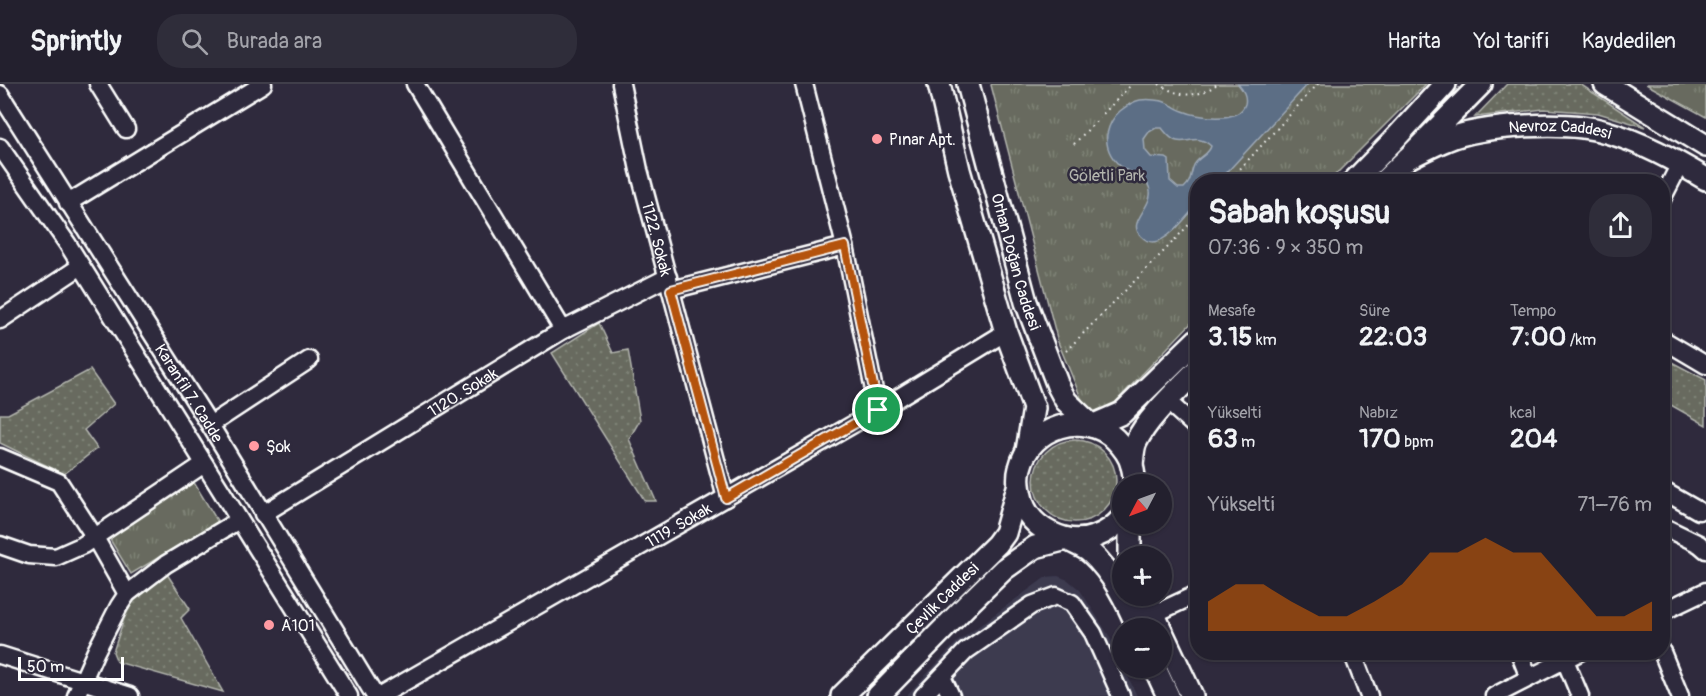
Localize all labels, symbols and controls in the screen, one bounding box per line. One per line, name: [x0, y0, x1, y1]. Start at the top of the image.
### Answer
search box: [157, 14, 577, 68]
text: Sprintly: [30, 24, 121, 59]
icon: search: [178, 25, 211, 58]
text: Burada ara: [226, 27, 322, 55]
text: Harita: [1387, 28, 1441, 55]
text: Yol tarifi: [1474, 28, 1549, 55]
text: Kaydedilen: [1582, 28, 1676, 55]
street label: Nevroz Caddesi: [1508, 116, 1614, 144]
place label: Pınar Apt.: [889, 130, 956, 150]
marker: Pınar Apt.: [870, 132, 884, 146]
park label: Göletli Park: [1069, 166, 1146, 186]
street label: Orhan Doğan Caddesi: [987, 191, 1045, 333]
text: Sabah koşusu: [1208, 192, 1390, 233]
button: share: [1589, 194, 1652, 257]
street label: 1122. Sokak: [637, 200, 676, 279]
text: 07:36 · 9 × 350 m: [1208, 235, 1363, 260]
text: Mesafe: [1208, 301, 1255, 321]
text: Süre: [1359, 301, 1390, 321]
text: Tempo: [1510, 301, 1556, 321]
text: 3.15: [1208, 321, 1252, 353]
text: 22:03: [1359, 321, 1427, 353]
text: 7:00: [1510, 321, 1566, 353]
text: km: [1252, 330, 1277, 350]
text: /km: [1566, 330, 1596, 350]
street label: Karanfil 7. Cadde: [150, 340, 227, 447]
street label: 1120. Sokak: [424, 363, 502, 421]
pin: [852, 384, 903, 435]
icon: arrive: [861, 393, 894, 426]
text: Yükselti: [1208, 403, 1261, 423]
text: Nabız: [1359, 403, 1398, 423]
text: kcal: [1510, 403, 1536, 423]
text: 63: [1208, 423, 1238, 455]
text: 170: [1359, 423, 1401, 455]
text: 204: [1510, 423, 1557, 455]
text: m: [1238, 432, 1255, 452]
text: bpm: [1401, 432, 1434, 452]
place label: Şok: [266, 437, 291, 457]
marker: Şok: [247, 439, 261, 453]
north arrow: [1112, 474, 1172, 534]
map controls: [1112, 474, 1172, 678]
text: Yükselti: [1208, 492, 1275, 517]
text: 71–76 m: [1578, 492, 1652, 517]
street label: 1119. Sokak: [642, 499, 716, 552]
button: +: [1112, 546, 1172, 606]
street label: Çevlik Caddesi: [902, 558, 984, 639]
place label: A101: [281, 616, 315, 636]
marker: A101: [262, 618, 276, 632]
button: −: [1112, 618, 1172, 678]
scale bar: [18, 654, 124, 682]
text: 50 m: [27, 657, 64, 677]

